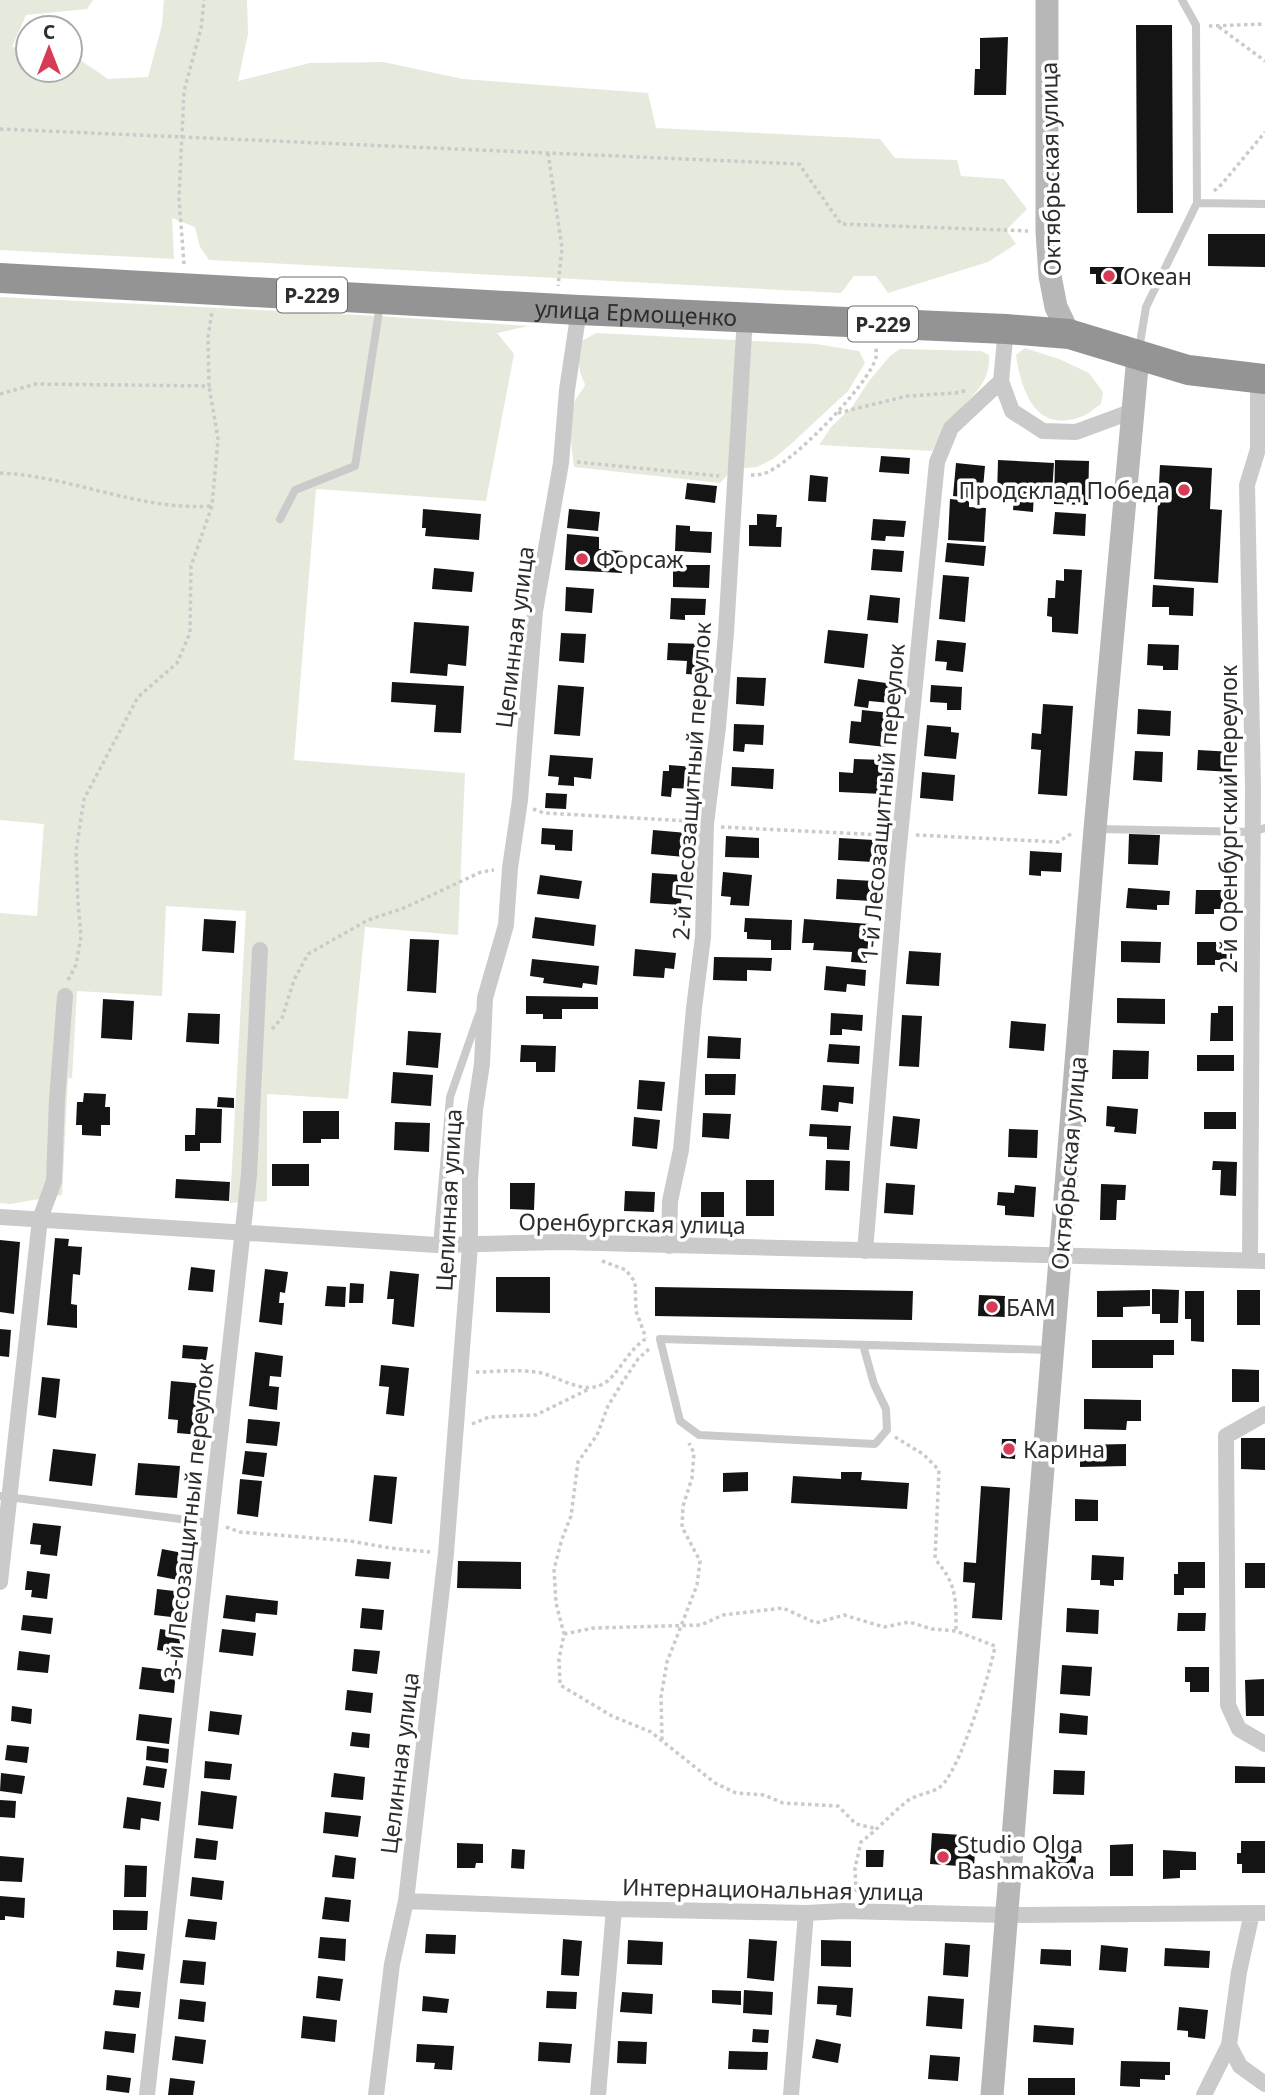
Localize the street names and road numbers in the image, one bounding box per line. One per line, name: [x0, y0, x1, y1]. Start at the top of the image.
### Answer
street label: Октябрьская улица: [1032, 62, 1068, 276]
road number: Р-229: [277, 278, 347, 312]
street label: улица Ермощенко: [534, 292, 738, 333]
road number: Р-229: [848, 306, 918, 342]
street label: Целинная улица: [487, 544, 541, 730]
street label: 2-й Лесозащитный переулок: [664, 620, 718, 941]
street label: 1-й Лесозащитный переулок: [852, 641, 912, 962]
street label: 2-й Оренбургский переулок: [1212, 664, 1244, 973]
street label: Октябрьская улица: [1043, 1055, 1093, 1271]
street label: Целинная улица: [427, 1108, 469, 1292]
street label: Оренбургская улица: [518, 1205, 746, 1241]
street label: 3-й Лесозащитный переулок: [155, 1360, 221, 1681]
street label: Целинная улица: [372, 1670, 426, 1856]
street label: Интернациональная улица: [622, 1870, 924, 1908]

